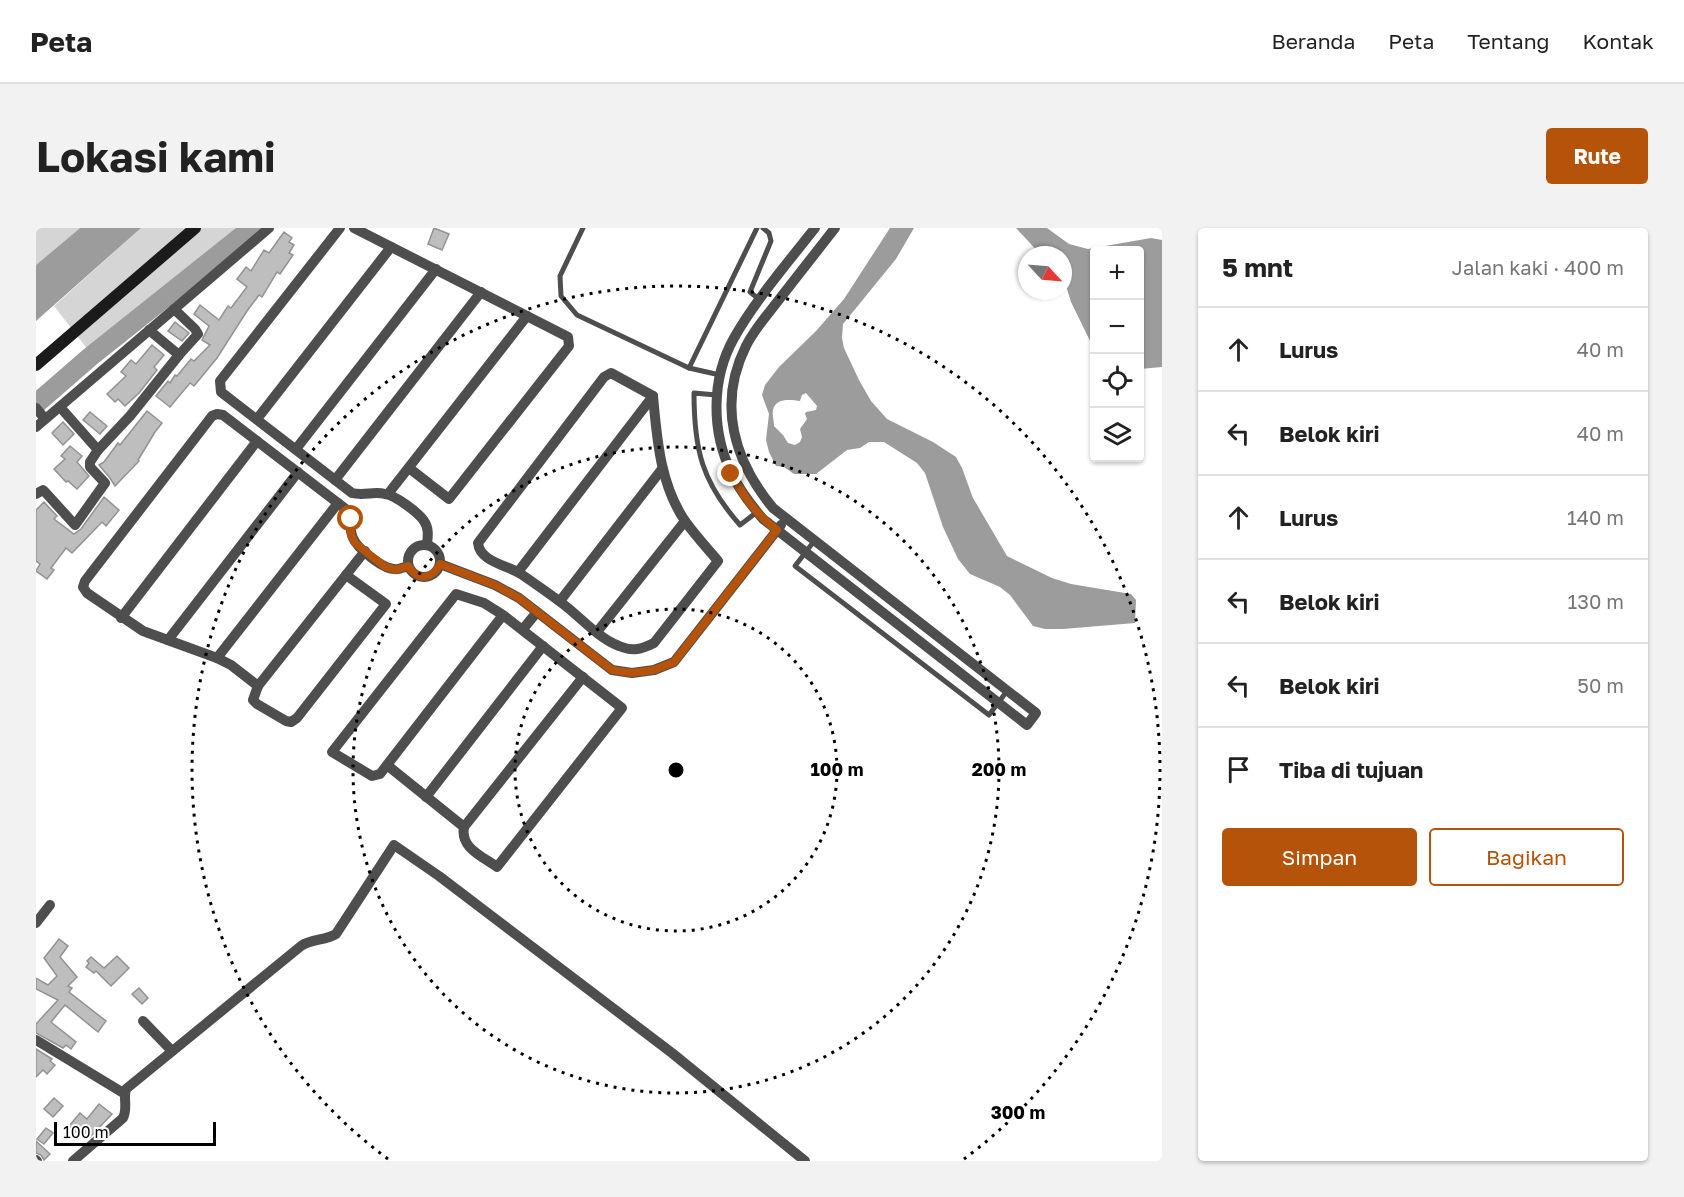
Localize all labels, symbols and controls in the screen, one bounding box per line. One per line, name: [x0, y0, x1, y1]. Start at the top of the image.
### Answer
text: Peta: [30, 25, 92, 58]
text: Beranda: [1272, 28, 1355, 54]
text: Peta: [1388, 28, 1434, 54]
text: Tentang: [1467, 28, 1549, 54]
text: Kontak: [1582, 28, 1654, 54]
button: Rute: [1546, 128, 1648, 184]
text: Lokasi kami: [36, 131, 276, 181]
north arrow: [1018, 246, 1072, 300]
map controls: [1090, 246, 1144, 462]
button: +: [1090, 246, 1144, 300]
text: 5 mnt: [1222, 252, 1293, 283]
text: Jalan kaki · 400 m: [1452, 255, 1624, 279]
button: −: [1090, 300, 1144, 354]
icon: ahead: [1222, 333, 1255, 366]
text: Lurus: [1279, 336, 1338, 363]
text: 40 m: [1577, 337, 1624, 361]
button: locate: [1090, 354, 1144, 408]
button: layers: [1090, 408, 1144, 462]
icon: left: [1222, 417, 1255, 450]
text: Belok kiri: [1279, 420, 1380, 447]
text: 40 m: [1577, 421, 1624, 445]
route end: [717, 460, 743, 486]
icon: ahead: [1222, 501, 1255, 534]
text: Lurus: [1279, 504, 1338, 531]
route start: [337, 505, 363, 531]
text: 140 m: [1567, 505, 1624, 529]
icon: left: [1222, 585, 1255, 618]
text: Belok kiri: [1279, 588, 1380, 615]
text: 130 m: [1568, 589, 1624, 613]
icon: left: [1222, 669, 1255, 702]
text: Belok kiri: [1279, 672, 1380, 699]
text: 50 m: [1577, 673, 1624, 697]
icon: arrive: [1222, 753, 1255, 786]
text: Tiba di tujuan: [1279, 756, 1423, 783]
text: 100 m: [811, 758, 863, 780]
text: 200 m: [972, 758, 1026, 780]
centre of rings: [666, 760, 686, 780]
button: Simpan: [1222, 828, 1417, 886]
button: Bagikan: [1429, 828, 1624, 886]
text: 300 m: [991, 1101, 1045, 1123]
scale bar: [54, 1119, 216, 1146]
text: 100 m: [63, 1122, 109, 1142]

